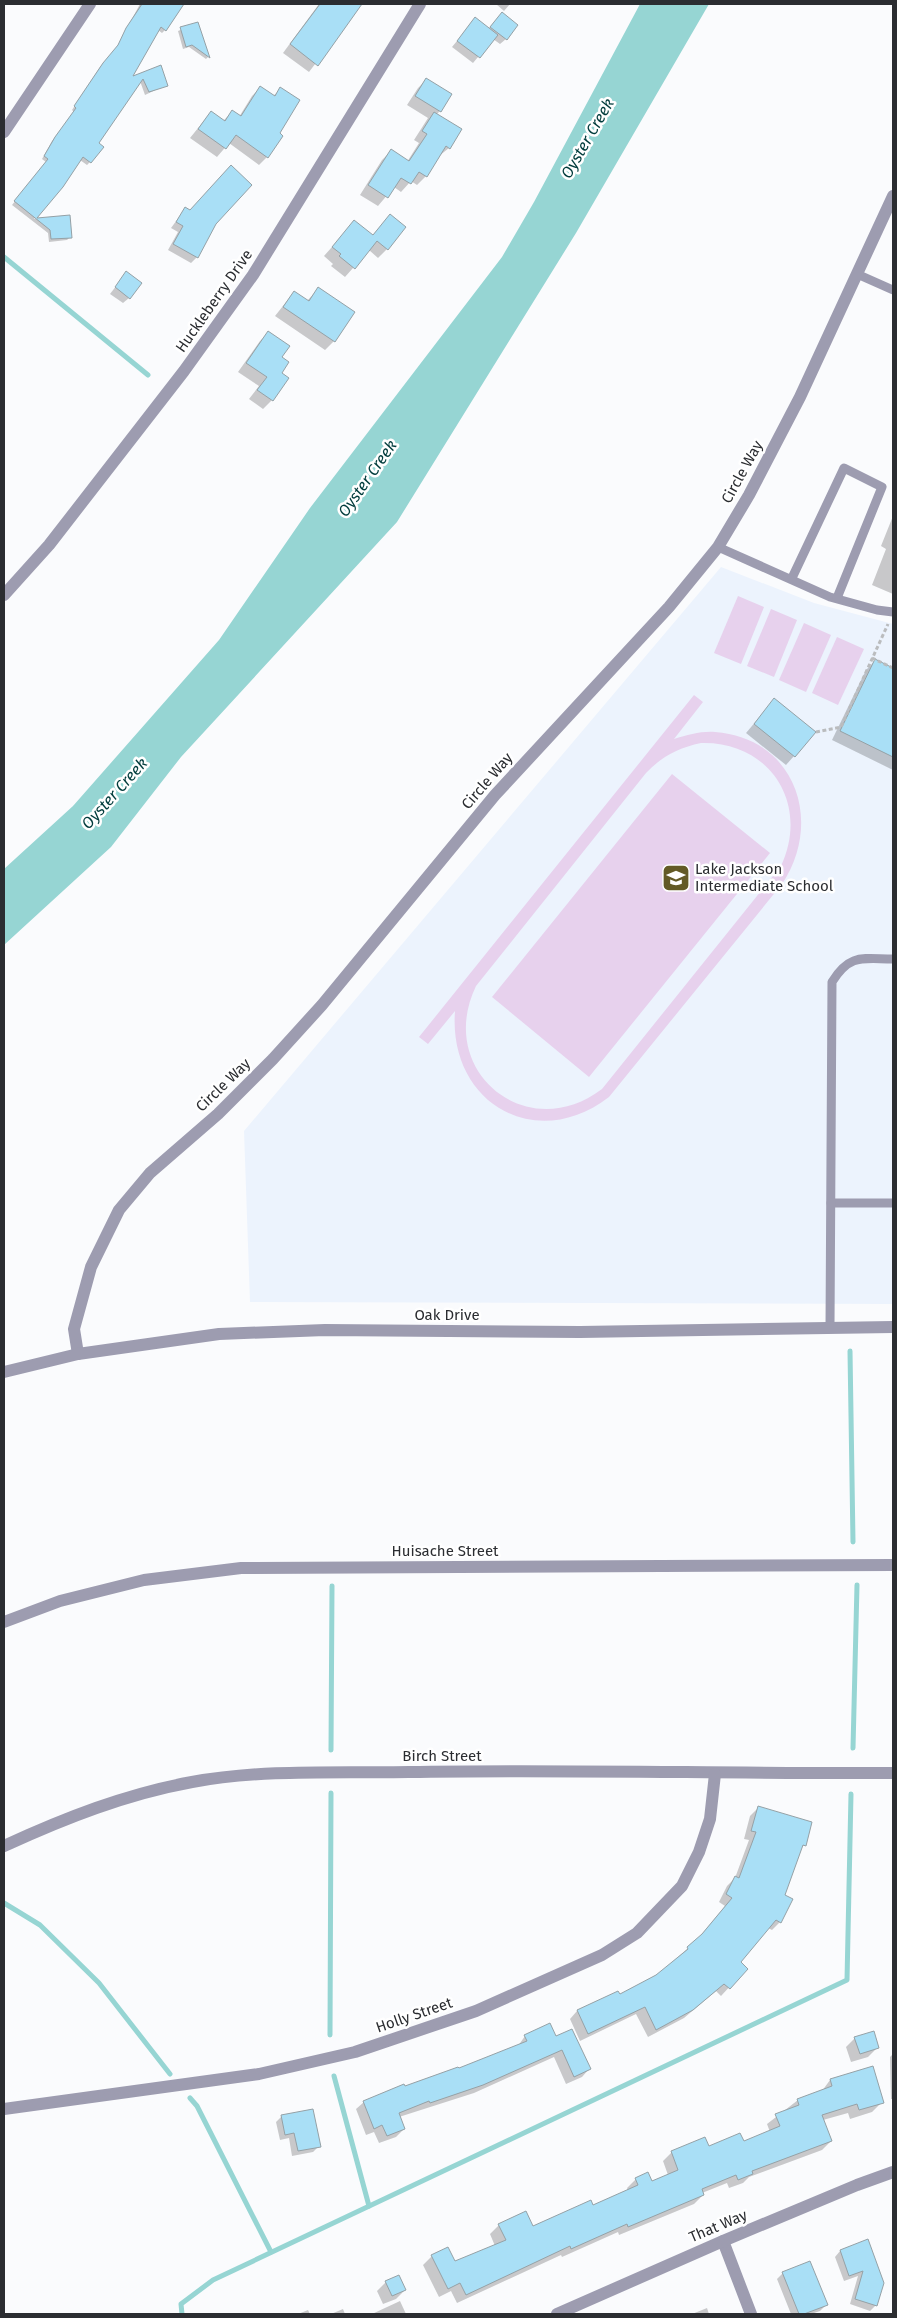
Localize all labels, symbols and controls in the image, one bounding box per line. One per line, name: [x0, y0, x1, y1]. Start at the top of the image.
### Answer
water label: Oyster Creek: [557, 95, 618, 182]
street label: Huckleberry Drive: [172, 246, 256, 356]
water label: Oyster Creek: [334, 436, 401, 520]
street label: Circle Way: [717, 437, 767, 506]
street label: Circle Way: [458, 749, 517, 813]
water label: Oyster Creek: [77, 754, 151, 833]
place label: Lake Jackson Intermediate School: [695, 860, 834, 895]
school or university icon: Lake Jackson Intermediate School: [661, 863, 691, 893]
street label: Circle Way: [192, 1054, 254, 1115]
street label: Oak Drive: [414, 1306, 480, 1324]
street label: Huisache Street: [392, 1542, 499, 1560]
street label: Birch Street: [402, 1747, 482, 1765]
street label: Holly Street: [373, 1993, 455, 2036]
street label: That Way: [686, 2205, 750, 2246]

